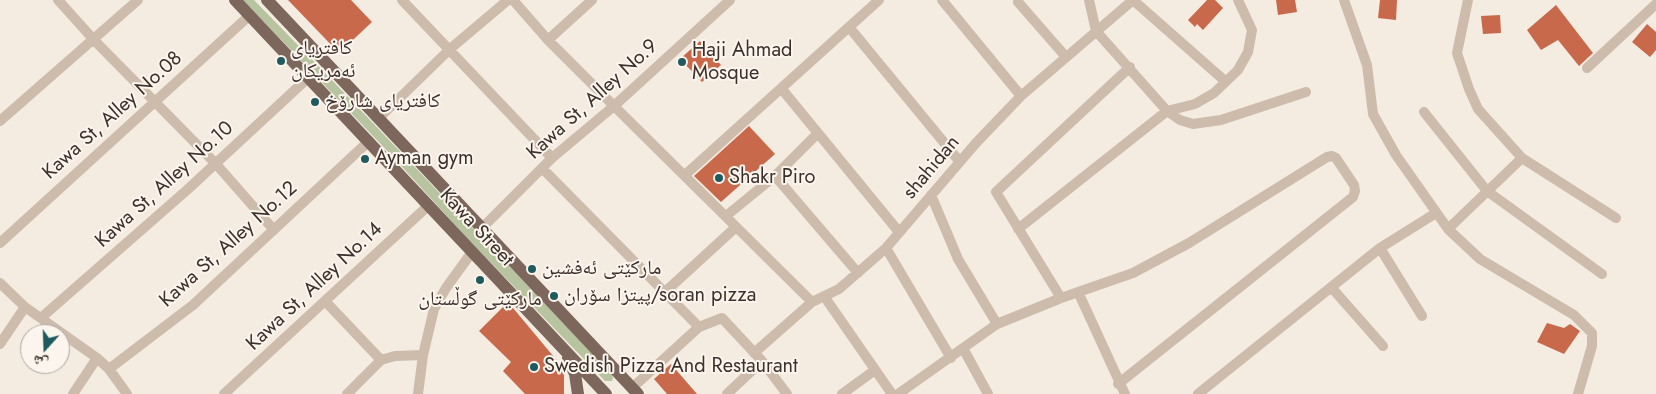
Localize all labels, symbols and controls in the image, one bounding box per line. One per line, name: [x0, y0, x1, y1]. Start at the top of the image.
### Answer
street label: Kawa St, Alley No.9: [523, 35, 663, 165]
place label: کافتریای ئەمریکان: [291, 37, 356, 84]
place label: Haji Ahmad Mosque: [692, 39, 792, 86]
street label: Kawa St, Alley No.08: [38, 47, 188, 185]
marker: کافتریای ئەمریکان: [275, 55, 287, 67]
marker: Haji Ahmad Mosque: [676, 56, 688, 68]
place label: کافتریای شارۆخ: [325, 90, 440, 114]
marker: کافتریای شارۆخ: [309, 96, 321, 108]
street label: Kawa St, Alley No.10: [91, 117, 239, 253]
street label: shahidan: [899, 131, 965, 205]
place label: Ayman gym: [375, 147, 474, 171]
marker: Ayman gym: [359, 153, 371, 165]
place label: Shakr Piro: [729, 166, 815, 190]
marker: Shakr Piro: [713, 172, 725, 184]
street label: Kawa St, Alley No.12: [155, 177, 303, 313]
street label: Kawa Street: [434, 184, 518, 272]
street label: Kawa St, Alley No.14: [242, 218, 388, 356]
place label: مارکێتی ئەفشین: [542, 257, 661, 281]
marker: مارکێتی ئەفشین: [526, 263, 538, 275]
marker: مارکێتی گوڵستان: [474, 274, 486, 286]
place label: پیتزا سۆران/soran pizza: [564, 284, 756, 308]
place label: مارکێتی گوڵستان: [418, 288, 542, 312]
marker: پیتزا سۆران/soran pizza: [548, 290, 560, 302]
north arrow: [20, 324, 70, 374]
text: ش: [30, 350, 51, 374]
place label: Swedish Pizza And Restaurant: [544, 355, 798, 379]
marker: Swedish Pizza And Restaurant: [528, 361, 540, 373]

